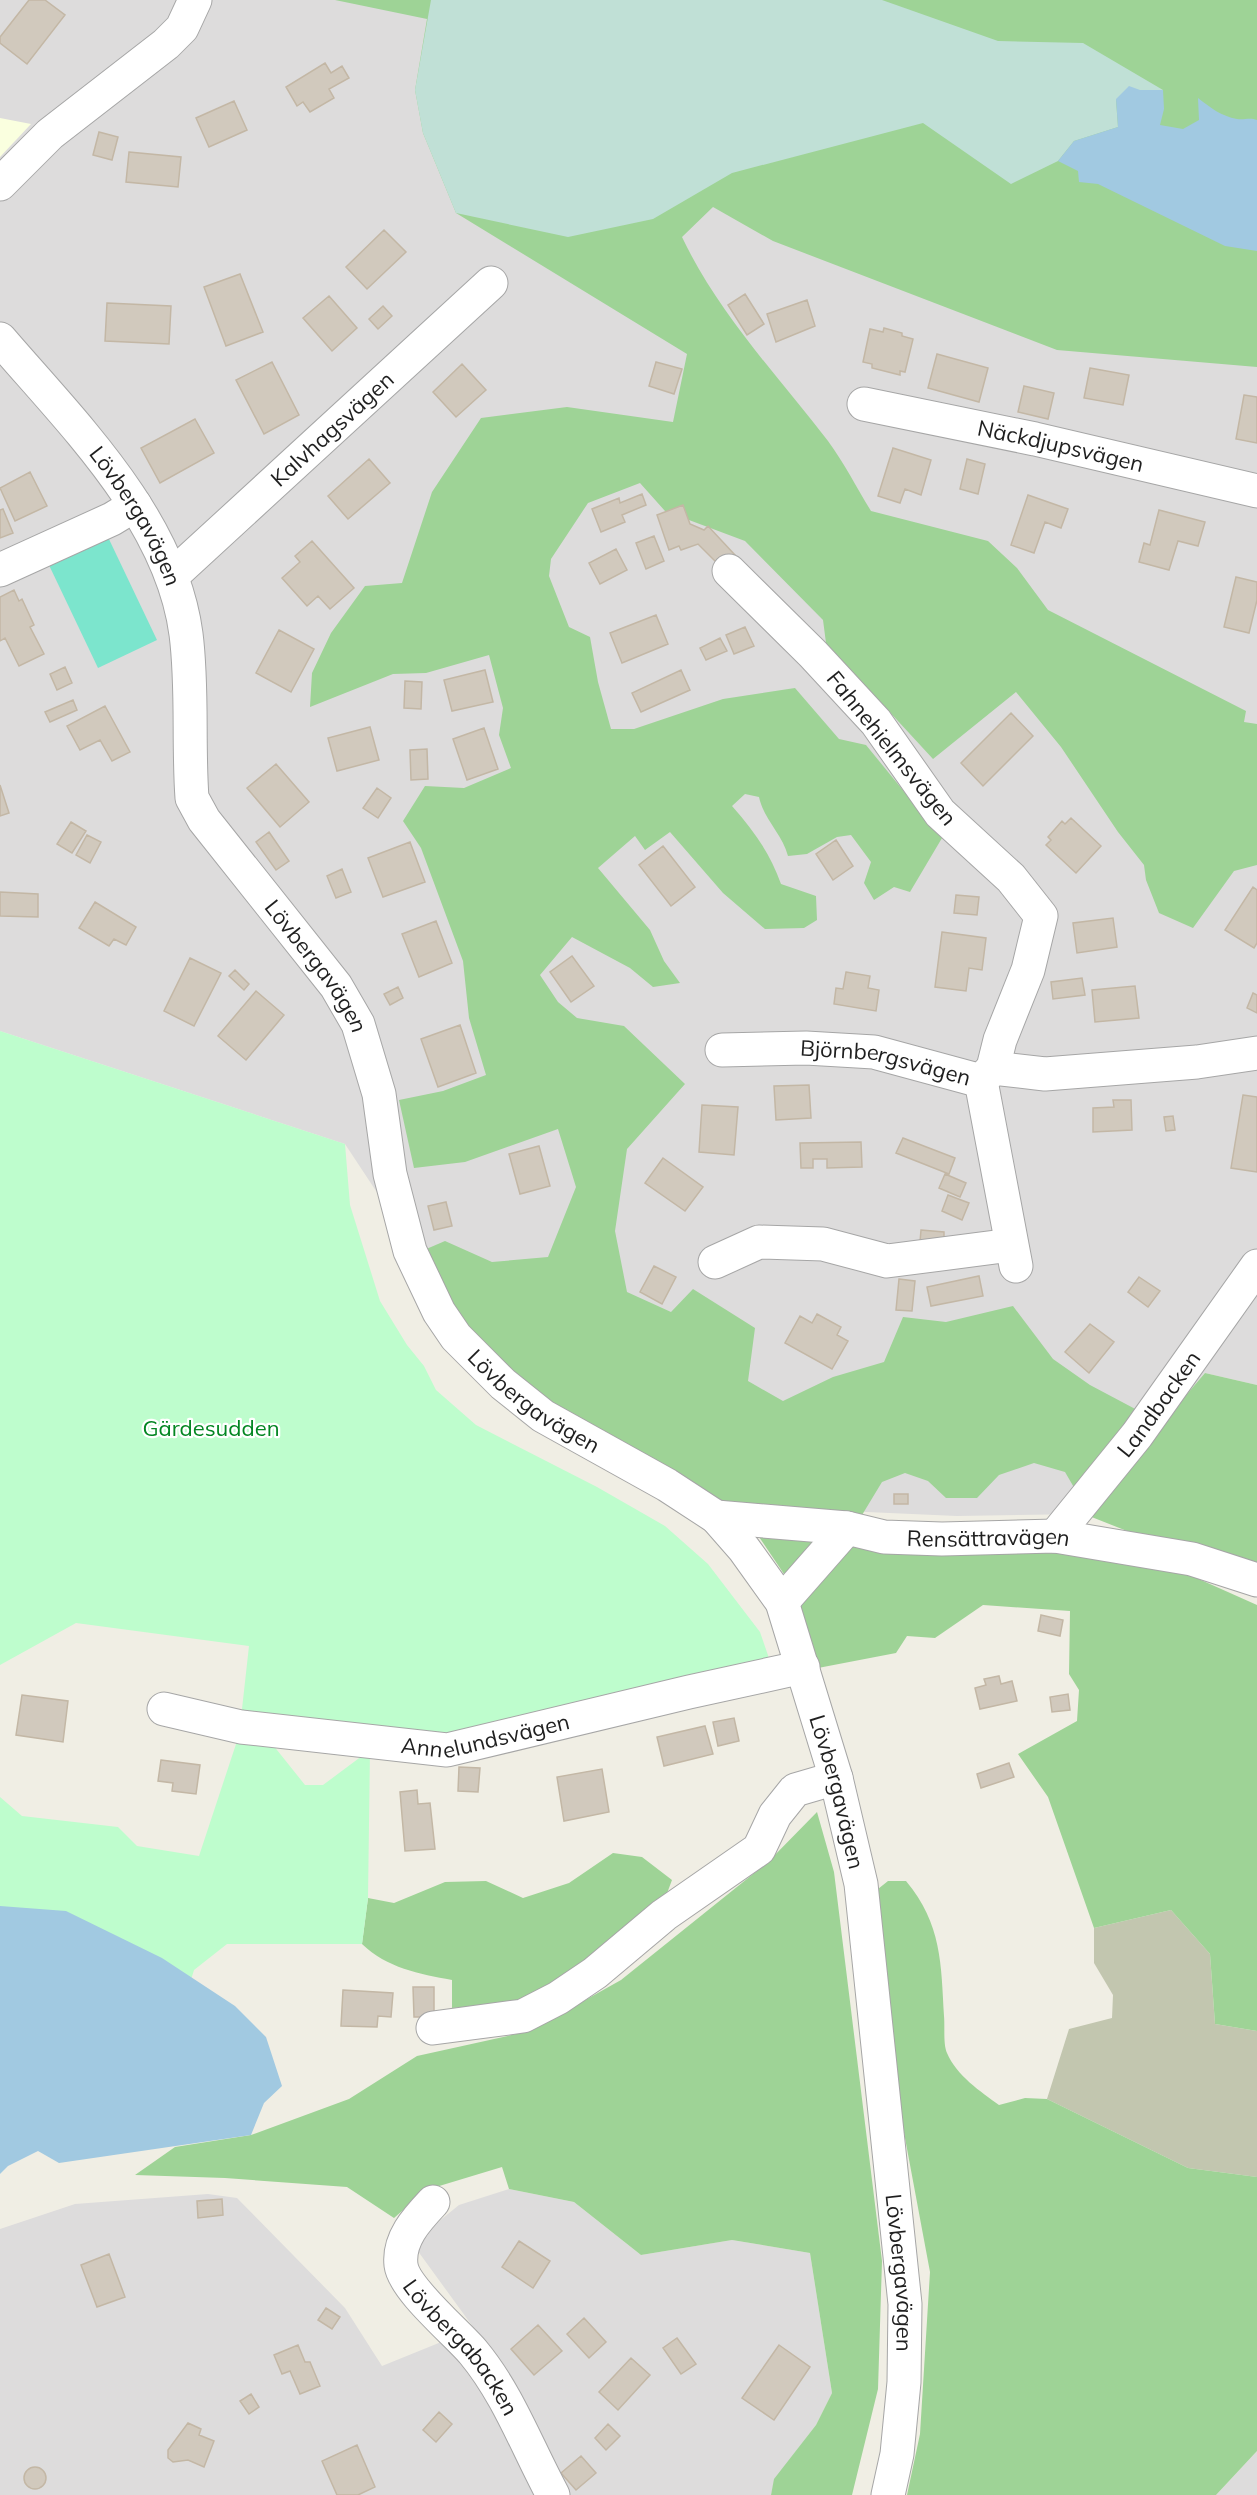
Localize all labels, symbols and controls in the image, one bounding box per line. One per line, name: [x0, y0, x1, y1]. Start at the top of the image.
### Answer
street label: Kalvhagsvägen: [265, 365, 399, 492]
street label: Näckdjupsvägen: [975, 414, 1147, 478]
street label: Lövbergavägen: [83, 440, 188, 589]
street label: Fahnehielmsvägen: [821, 665, 963, 831]
street label: Lövbergavägen: [259, 894, 374, 1036]
street label: Björnbergsvägen: [799, 1034, 974, 1092]
street label: Lövbergavägen: [462, 1343, 605, 1459]
street label: Landbacken: [1111, 1345, 1206, 1463]
park label: Gärdesudden: [142, 1414, 280, 1442]
street label: Rensättravägen: [906, 1522, 1072, 1553]
street label: Annelundsvägen: [399, 1707, 572, 1765]
street label: Lövbergavägen: [803, 1711, 871, 1872]
street label: Lövbergavägen: [880, 2192, 919, 2352]
street label: Lövbergabacken: [397, 2274, 525, 2420]

